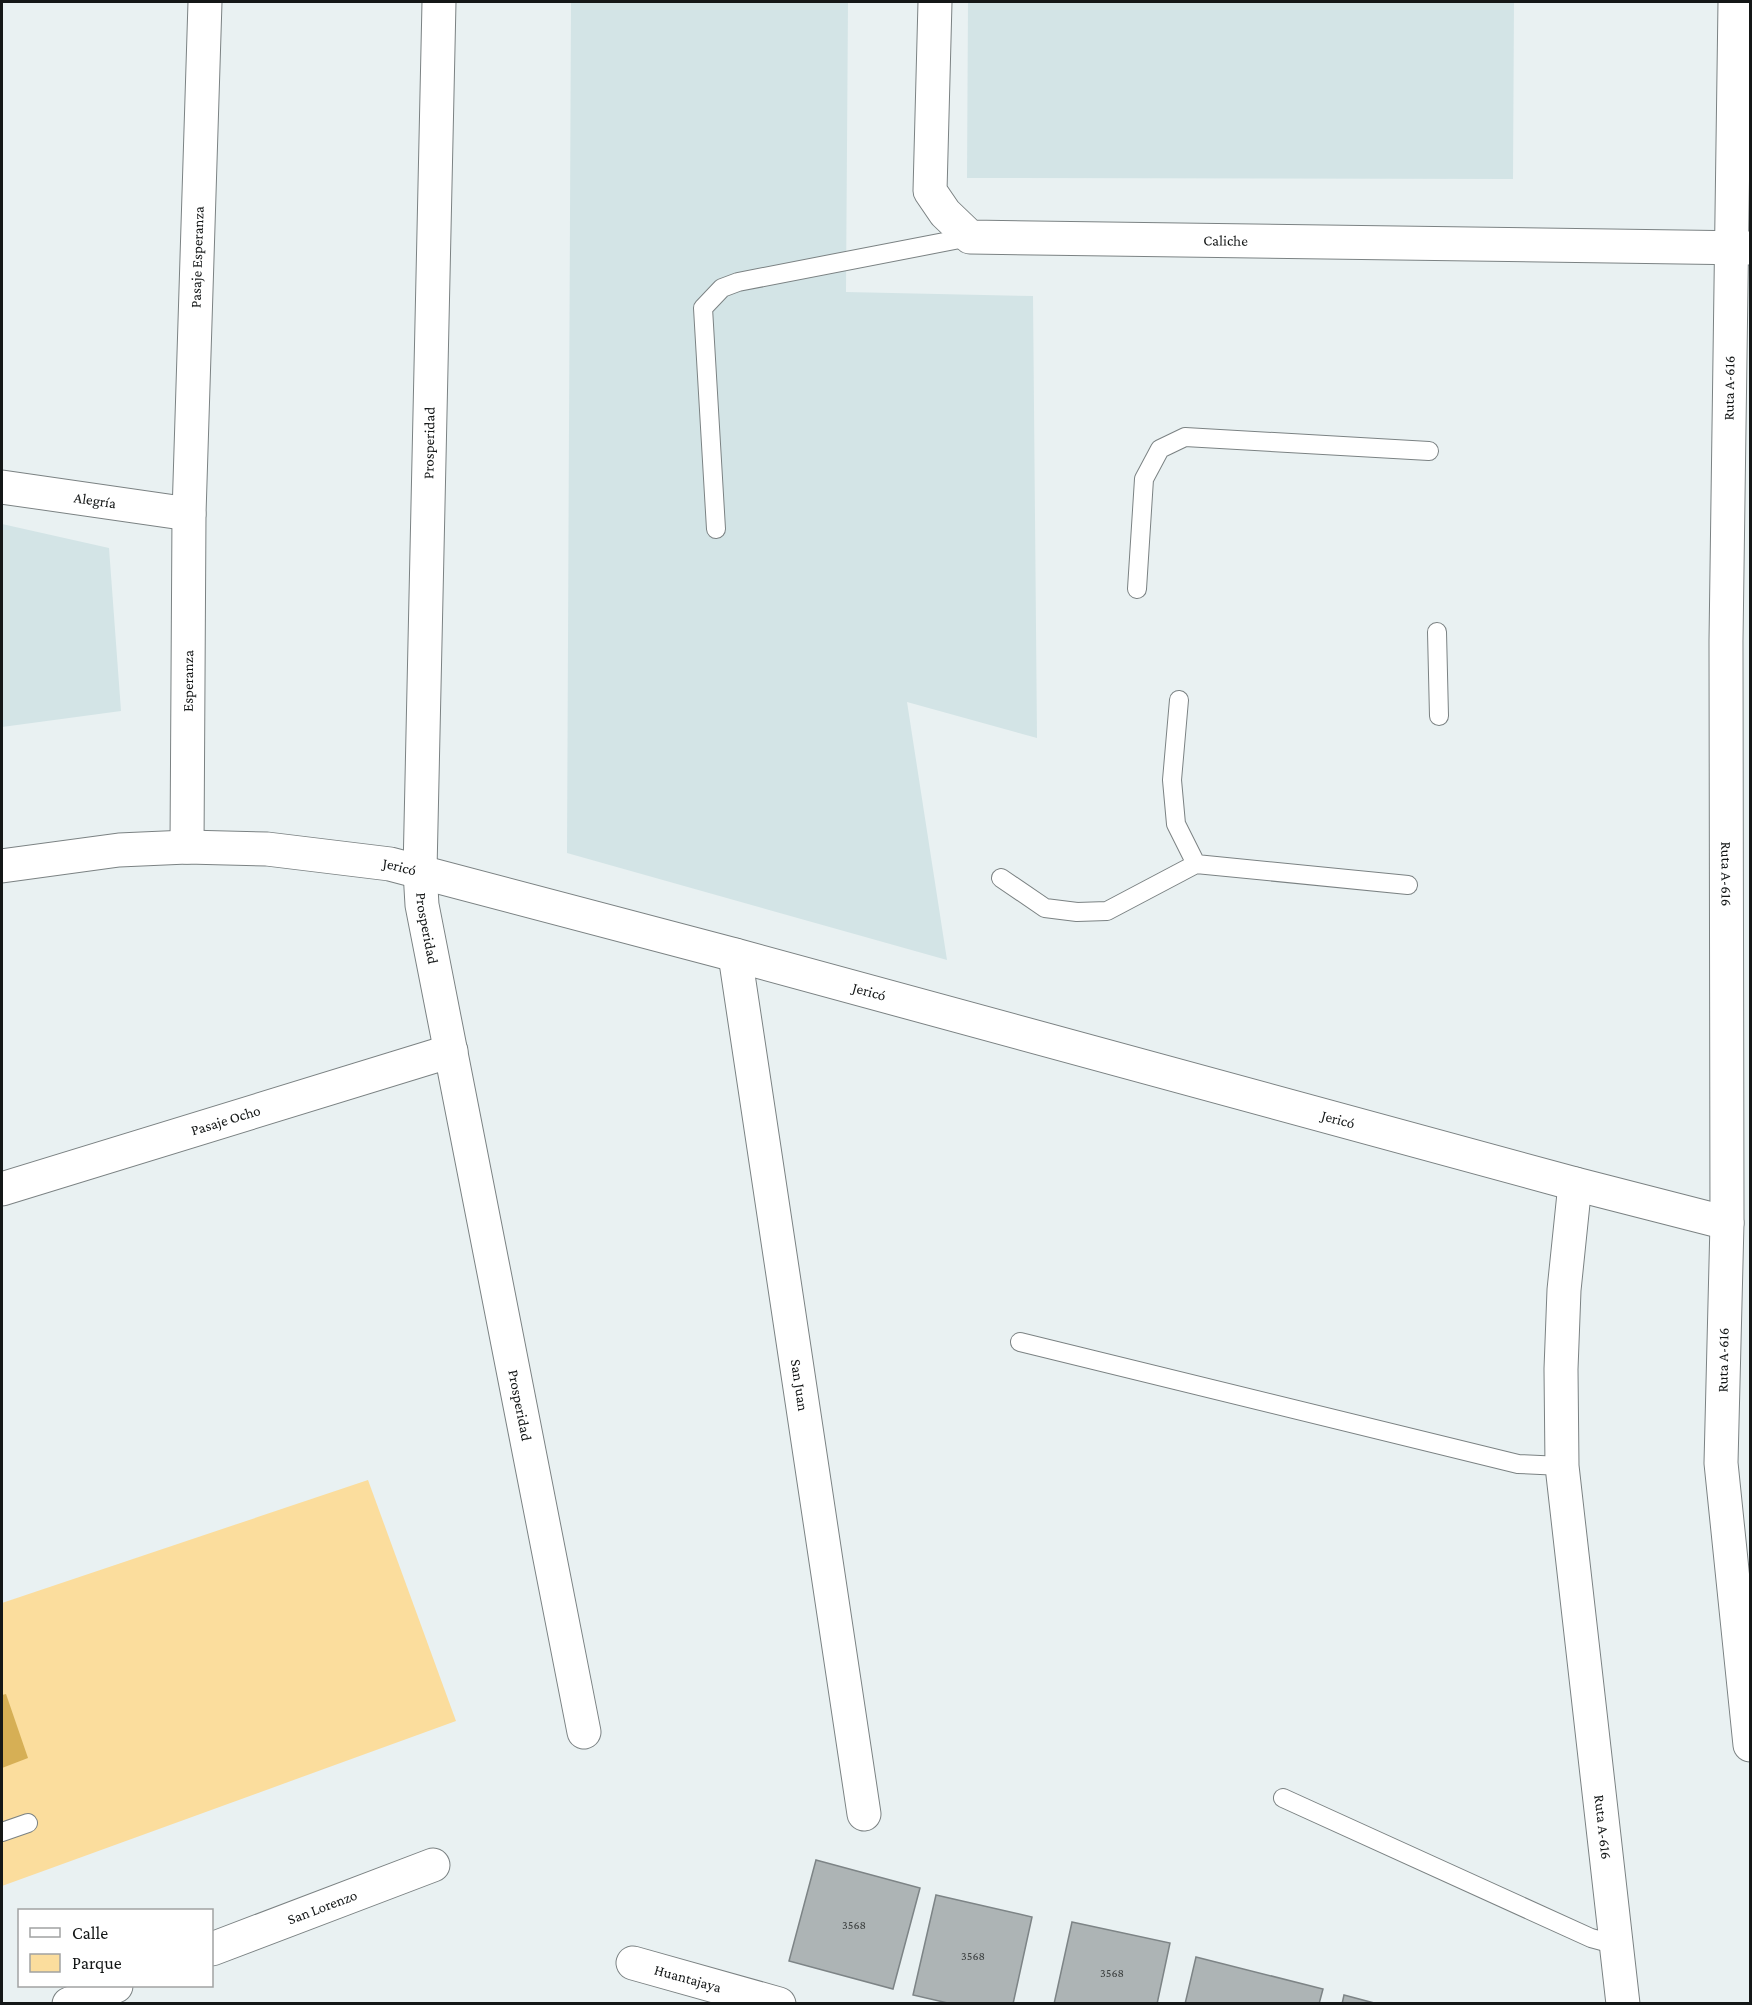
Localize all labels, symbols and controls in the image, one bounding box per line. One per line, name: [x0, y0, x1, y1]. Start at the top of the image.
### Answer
street label: Pasaje Esperanza: [187, 206, 207, 308]
street label: Caliche: [1203, 232, 1248, 249]
street label: Ruta A-616: [1720, 355, 1738, 421]
street label: Prosperidad: [420, 407, 439, 479]
street label: Alegría: [73, 489, 117, 511]
street label: Esperanza: [180, 650, 197, 712]
street label: Ruta A-616: [1718, 841, 1734, 906]
street label: Jericó: [380, 855, 418, 879]
street label: Prosperidad: [413, 892, 441, 965]
street label: Jericó: [849, 979, 888, 1004]
street label: Pasaje Ocho: [189, 1102, 262, 1138]
street label: Jericó: [1317, 1107, 1357, 1132]
street label: Ruta A-616: [1714, 1327, 1732, 1393]
street label: San Juan: [788, 1358, 811, 1412]
street label: Prosperidad: [505, 1368, 535, 1442]
street label: Ruta A-616: [1591, 1794, 1615, 1860]
street label: San Lorenzo: [285, 1887, 359, 1928]
legend: [18, 1909, 213, 1987]
house number: 3568: [842, 1918, 866, 1932]
text: Calle: [72, 1923, 108, 1943]
house number: 3568: [961, 1949, 985, 1963]
text: Parque: [72, 1953, 122, 1973]
street label: Huantajaya: [653, 1961, 723, 1995]
house number: 3568: [1100, 1966, 1124, 1980]

